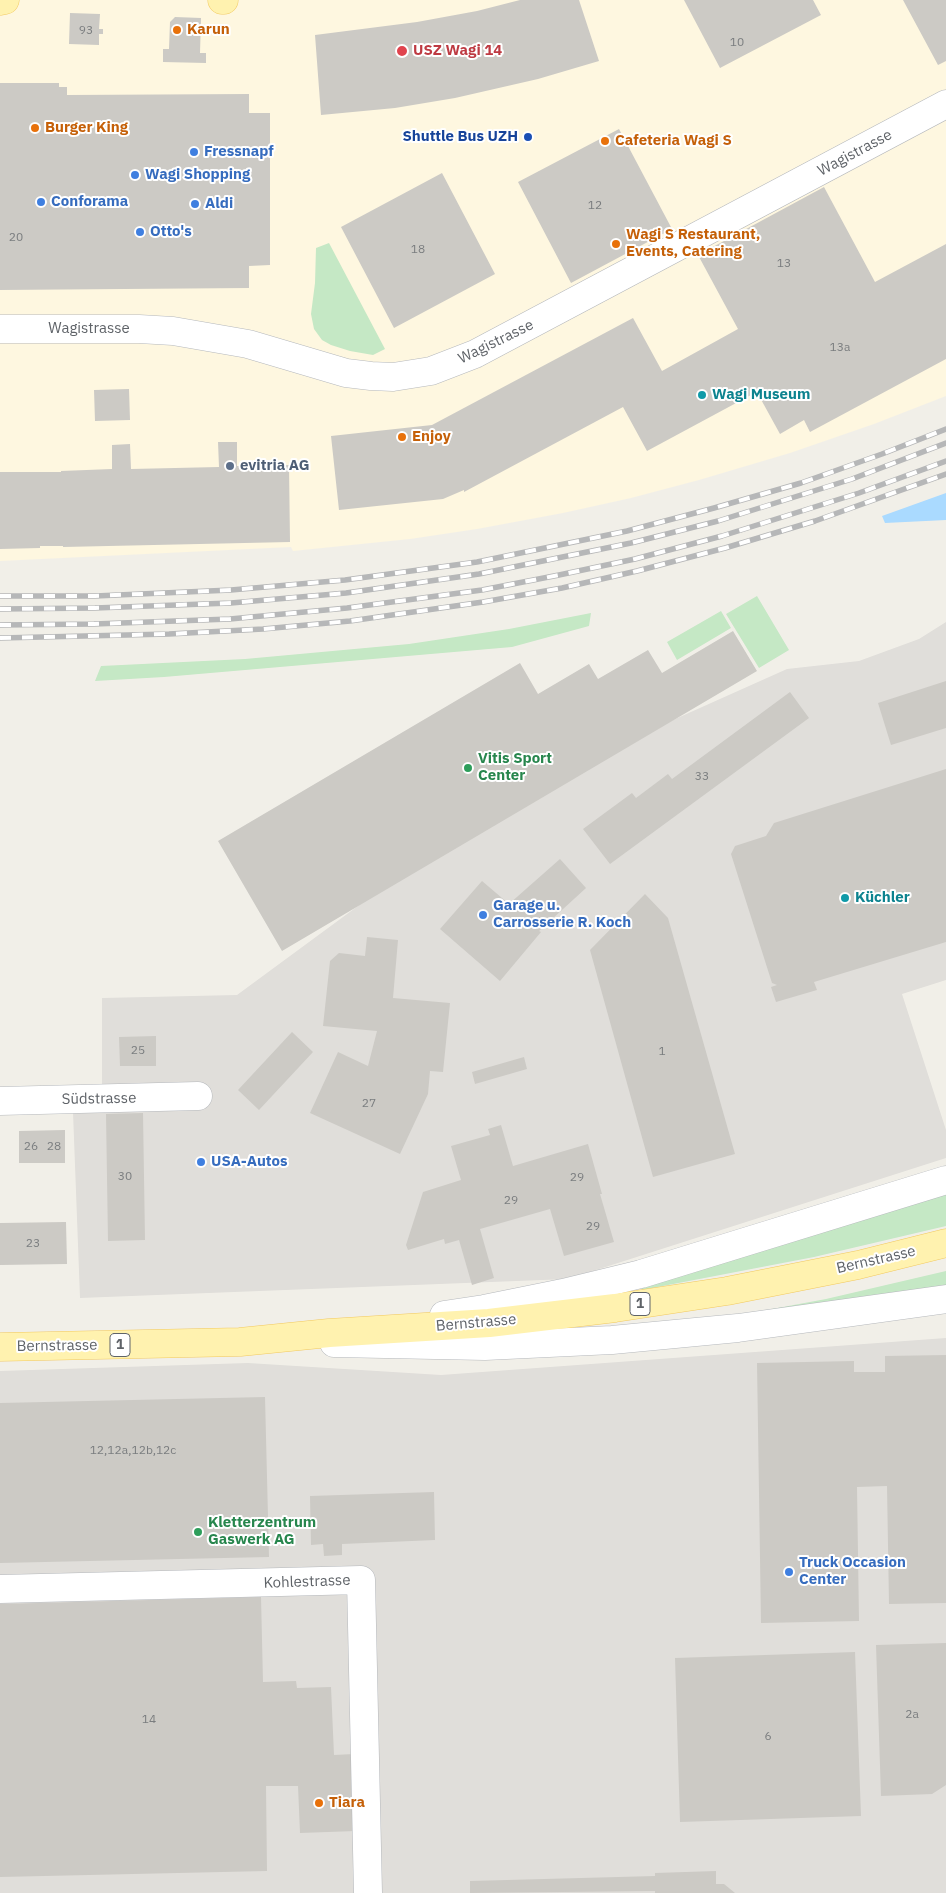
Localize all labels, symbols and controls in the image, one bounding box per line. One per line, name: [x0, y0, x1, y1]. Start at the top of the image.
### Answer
place label: Karun: [187, 21, 230, 39]
house number: 93: [79, 24, 93, 38]
marker: Karun: [171, 24, 183, 36]
house number: 10: [730, 36, 744, 50]
place label: USZ Wagi 14: [413, 42, 502, 60]
marker: USZ Wagi 14: [395, 44, 409, 58]
place label: Burger King: [45, 119, 128, 137]
marker: Burger King: [29, 122, 41, 134]
street label: Wagistrasse: [815, 126, 895, 180]
place label: Shuttle Bus UZH: [402, 128, 518, 146]
marker: Shuttle Bus UZH: [522, 131, 534, 143]
place label: Cafeteria Wagi S: [615, 132, 732, 150]
marker: Cafeteria Wagi S: [599, 135, 611, 147]
place label: Fressnapf: [204, 143, 274, 161]
marker: Fressnapf: [188, 146, 200, 158]
place label: Wagi Shopping: [145, 166, 250, 184]
marker: Wagi Shopping: [129, 169, 141, 181]
place label: Conforama: [51, 193, 128, 211]
place label: Aldi: [205, 195, 233, 213]
marker: Conforama: [35, 196, 47, 208]
marker: Aldi: [189, 198, 201, 210]
house number: 12: [588, 199, 602, 213]
place label: Otto's: [150, 223, 192, 241]
marker: Otto's: [134, 226, 146, 238]
place label: Wagi S Restaurant, Events, Catering: [626, 226, 760, 261]
house number: 20: [9, 231, 23, 245]
marker: Wagi S Restaurant, Events, Catering: [610, 238, 622, 250]
house number: 18: [411, 243, 425, 257]
house number: 13: [777, 257, 791, 271]
street label: Wagistrasse: [455, 316, 537, 368]
street label: Wagistrasse: [48, 320, 130, 338]
house number: 13a: [830, 341, 850, 355]
place label: Wagi Museum: [712, 386, 810, 404]
marker: Wagi Museum: [696, 389, 708, 401]
place label: Enjoy: [412, 428, 451, 446]
marker: Enjoy: [396, 431, 408, 443]
place label: evitria AG: [240, 457, 309, 475]
marker: evitria AG: [224, 460, 236, 472]
place label: Vitis Sport Center: [478, 750, 552, 785]
marker: Vitis Sport Center: [462, 762, 474, 774]
house number: 33: [695, 770, 709, 784]
place label: Küchler: [855, 889, 910, 907]
marker: Küchler: [839, 892, 851, 904]
place label: Garage u. Carrosserie R. Koch: [493, 897, 631, 932]
marker: Garage u. Carrosserie R. Koch: [477, 909, 489, 921]
house number: 25: [131, 1044, 145, 1058]
house number: 1: [658, 1045, 666, 1059]
street label: Südstrasse: [62, 1089, 136, 1109]
house number: 27: [362, 1097, 376, 1111]
house number: 26: [24, 1140, 38, 1154]
house number: 28: [47, 1140, 61, 1154]
place label: USA-Autos: [211, 1153, 288, 1171]
marker: USA-Autos: [195, 1156, 207, 1168]
house number: 30: [118, 1170, 132, 1184]
house number: 29: [570, 1171, 584, 1185]
house number: 29: [504, 1194, 518, 1208]
house number: 29: [586, 1220, 600, 1234]
house number: 23: [26, 1237, 40, 1251]
street label: Bernstrasse: [835, 1242, 917, 1278]
road number: 1: [630, 1292, 650, 1316]
street label: Bernstrasse: [435, 1311, 517, 1335]
road number: 1: [110, 1334, 130, 1356]
street label: Bernstrasse: [16, 1336, 98, 1356]
house number: 12,12a,12b,12c: [90, 1444, 176, 1458]
place label: Kletterzentrum Gaswerk AG: [208, 1514, 316, 1549]
marker: Kletterzentrum Gaswerk AG: [192, 1526, 204, 1538]
place label: Truck Occasion Center: [799, 1554, 906, 1589]
marker: Truck Occasion Center: [783, 1566, 795, 1578]
street label: Kohlestrasse: [263, 1571, 351, 1593]
house number: 2a: [905, 1708, 919, 1722]
house number: 14: [142, 1713, 156, 1727]
house number: 6: [764, 1730, 772, 1744]
place label: Tiara: [329, 1794, 365, 1812]
marker: Tiara: [313, 1797, 325, 1809]

